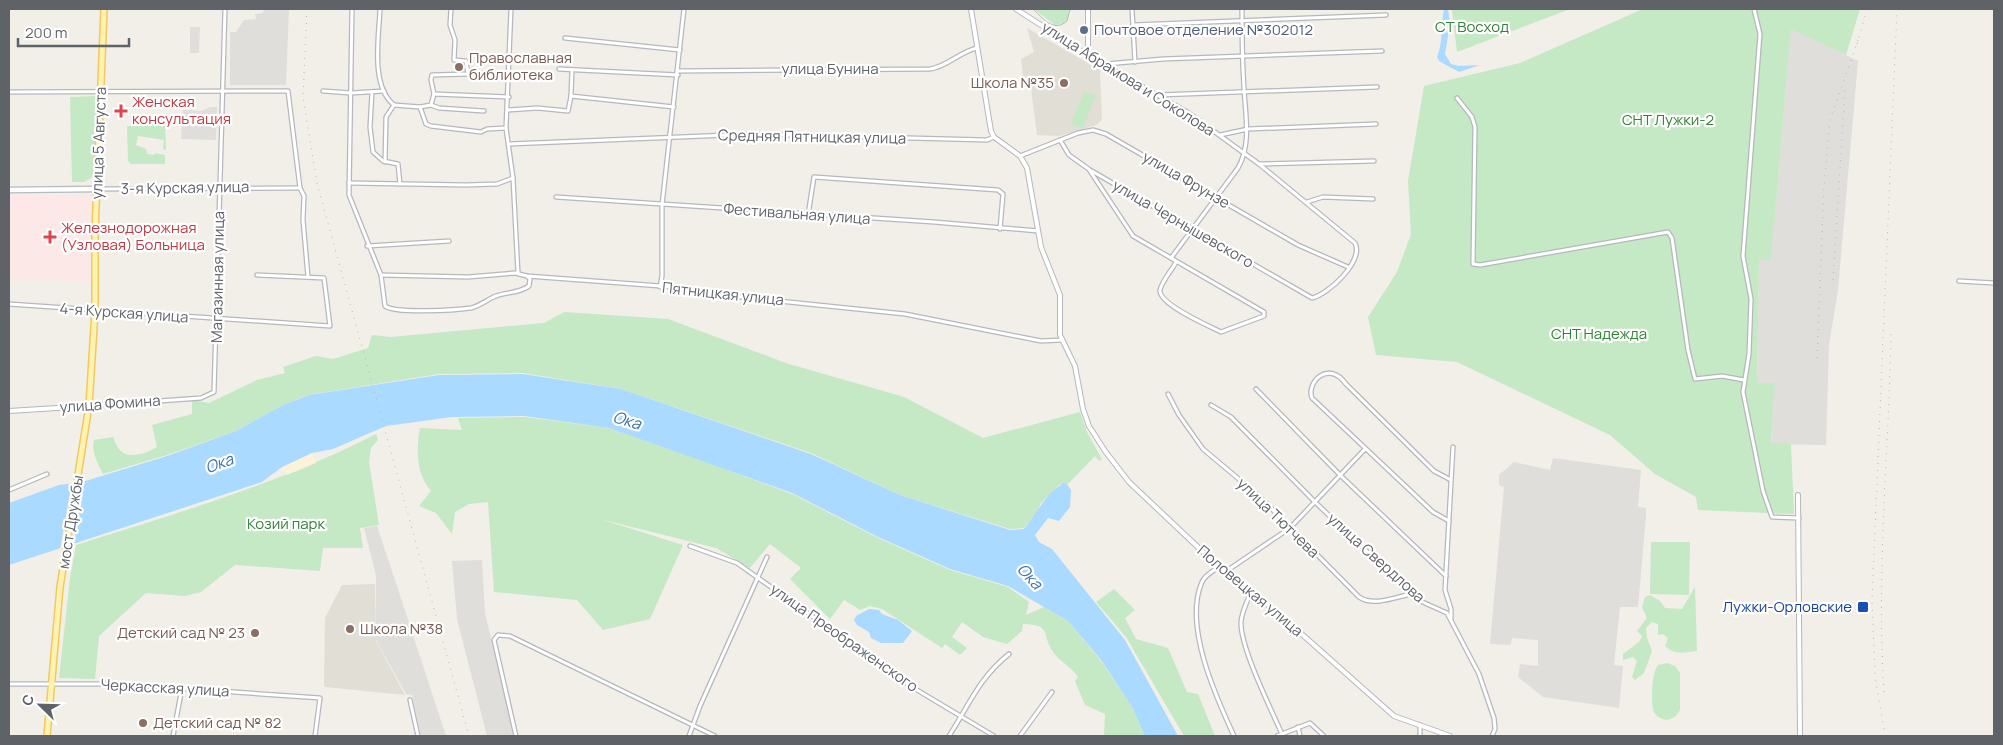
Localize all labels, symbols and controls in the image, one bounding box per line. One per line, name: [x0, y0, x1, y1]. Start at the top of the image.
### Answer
scale bar: [18, 15, 129, 47]
park label: СТ Восход: [1435, 16, 1509, 37]
street label: улица Абрамова и Соколова: [1038, 17, 1219, 141]
place label: Почтовое отделение №302012: [1094, 19, 1313, 40]
text: 200 m: [25, 22, 68, 43]
marker: Почтовое отделение №302012: [1078, 24, 1090, 36]
place label: Православная библиотека: [469, 47, 572, 85]
street label: улица Бунина: [782, 58, 878, 79]
marker: Православная библиотека: [453, 61, 465, 73]
place label: Школа №35: [971, 72, 1054, 93]
marker: Школа №35: [1058, 77, 1070, 89]
street label: улица 5 Августа: [86, 86, 111, 200]
place label: Женская консультация: [132, 91, 231, 129]
marker: Женская консультация: [114, 104, 128, 118]
park label: СНТ Лужки-2: [1622, 109, 1714, 130]
street label: Средняя Пятницкая улица: [718, 124, 906, 149]
street label: улица Фрунзе: [1139, 146, 1234, 213]
street label: улица Чернышевского: [1109, 174, 1258, 273]
street label: 3-я Курская улица: [120, 176, 249, 199]
street label: Фестивальная улица: [723, 198, 871, 229]
street label: Магазинная улица: [206, 211, 229, 343]
place label: Железнодорожная (Узловая) Больница: [61, 217, 205, 255]
marker: Железнодорожная (Узловая) Больница: [43, 230, 57, 244]
street label: Пятницкая улица: [661, 277, 785, 310]
street label: 4-я Курская улица: [59, 298, 189, 327]
park label: СНТ Надежда: [1551, 323, 1647, 344]
street label: улица Фомина: [59, 390, 161, 417]
water label: Ока: [610, 406, 645, 435]
water label: Ока: [202, 447, 237, 478]
street label: мост Дружбы: [53, 473, 88, 570]
street label: улица Тютчева: [1233, 473, 1324, 562]
street label: улица Свердлова: [1323, 508, 1430, 607]
park label: Козий парк: [247, 513, 325, 534]
street label: Половецкая улица: [1193, 540, 1308, 641]
water label: Ока: [1012, 558, 1048, 595]
street label: улица Преображенского: [766, 578, 923, 697]
place label: Лужки-Орловские: [1723, 596, 1852, 617]
marker: Лужки-Орловские: [1856, 600, 1870, 614]
place label: Школа №38: [360, 618, 443, 639]
place label: Детский сад № 23: [117, 622, 245, 643]
marker: Школа №38: [344, 623, 356, 635]
marker: Детский сад № 23: [249, 627, 261, 639]
street label: Черкасская улица: [100, 674, 230, 701]
north arrow: [15, 680, 65, 730]
text: С: [17, 691, 38, 708]
place label: Детский сад № 82: [153, 712, 281, 733]
marker: Детский сад № 82: [137, 717, 149, 729]

